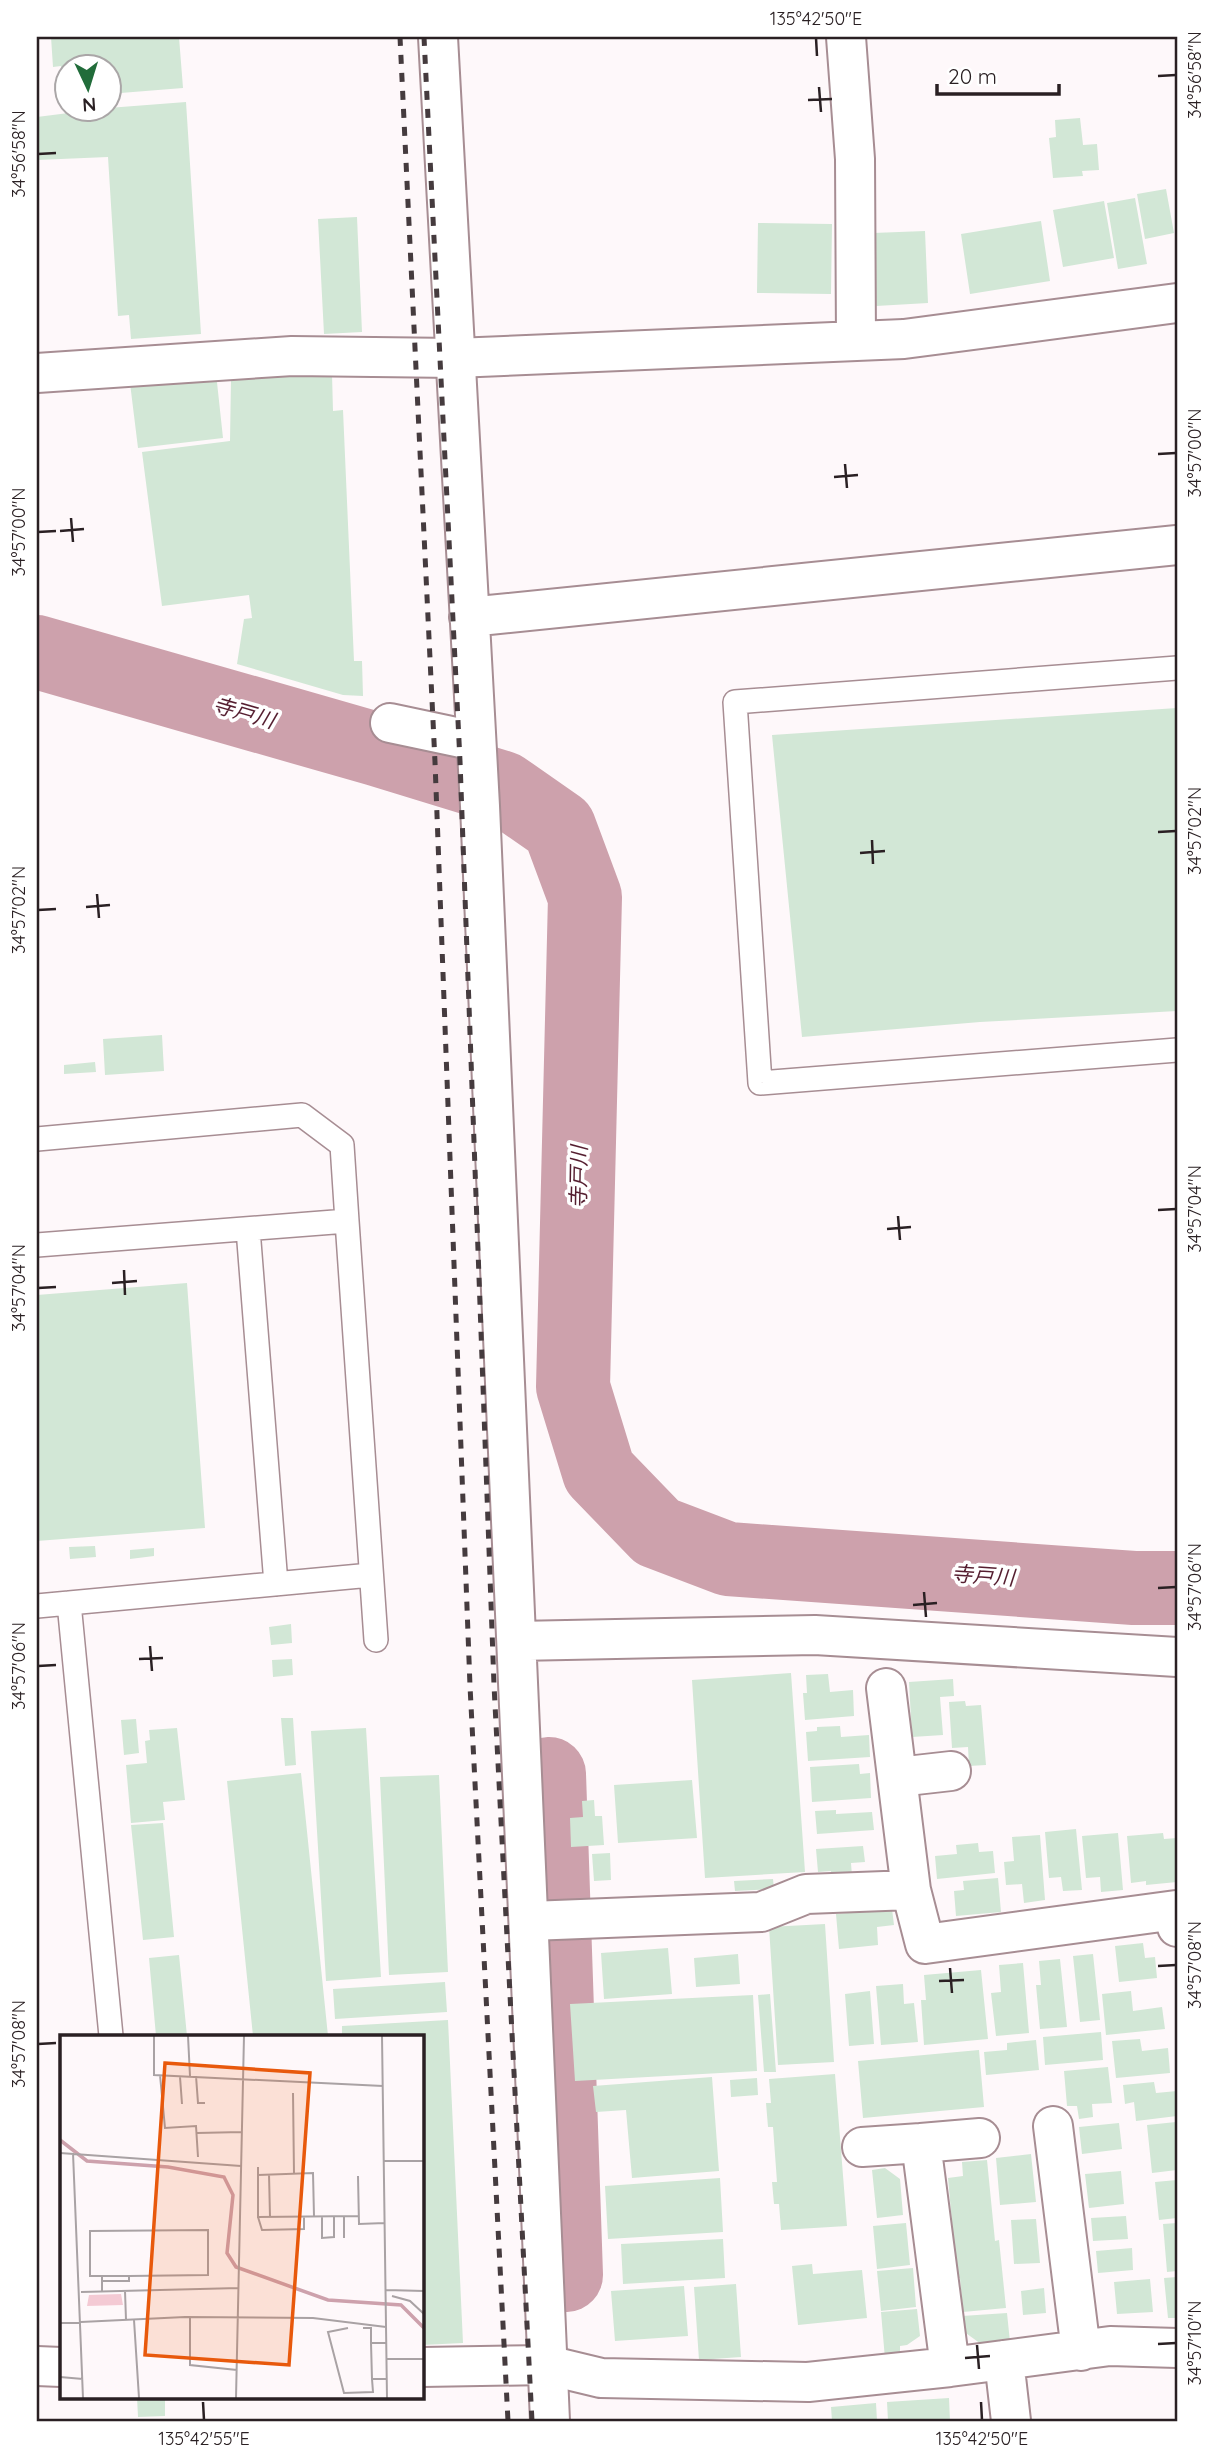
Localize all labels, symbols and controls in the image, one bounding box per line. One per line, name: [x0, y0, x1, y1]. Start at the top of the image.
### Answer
text: 135°42'50"E: [770, 7, 862, 30]
text: 34°56'58"N: [1183, 31, 1206, 119]
north arrow: [52, 52, 122, 122]
scale bar: [937, 52, 1060, 96]
text: 20 m: [948, 63, 997, 89]
text: N: [81, 93, 97, 117]
text: 34°56'58"N: [7, 110, 30, 198]
text: 34°57'00"N: [1183, 409, 1206, 497]
text: 34°57'00"N: [7, 488, 30, 576]
water label: 寺戸川: [210, 691, 280, 734]
text: 34°57'02"N: [1183, 787, 1206, 875]
text: 34°57'02"N: [7, 866, 30, 954]
water label: 寺戸川: [564, 1143, 592, 1209]
text: 34°57'04"N: [1183, 1165, 1206, 1253]
text: 34°57'04"N: [7, 1244, 30, 1332]
text: 34°57'06"N: [1183, 1543, 1206, 1631]
water label: 寺戸川: [951, 1560, 1017, 1590]
text: 34°57'06"N: [7, 1622, 30, 1710]
text: 34°57'08"N: [1183, 1921, 1206, 2009]
text: 34°57'08"N: [7, 2000, 30, 2088]
inset map: [60, 2035, 424, 2398]
text: 34°57'10"N: [1183, 2301, 1206, 2385]
text: 135°42'55"E: [158, 2427, 250, 2450]
text: 135°42'50"E: [936, 2427, 1028, 2450]

